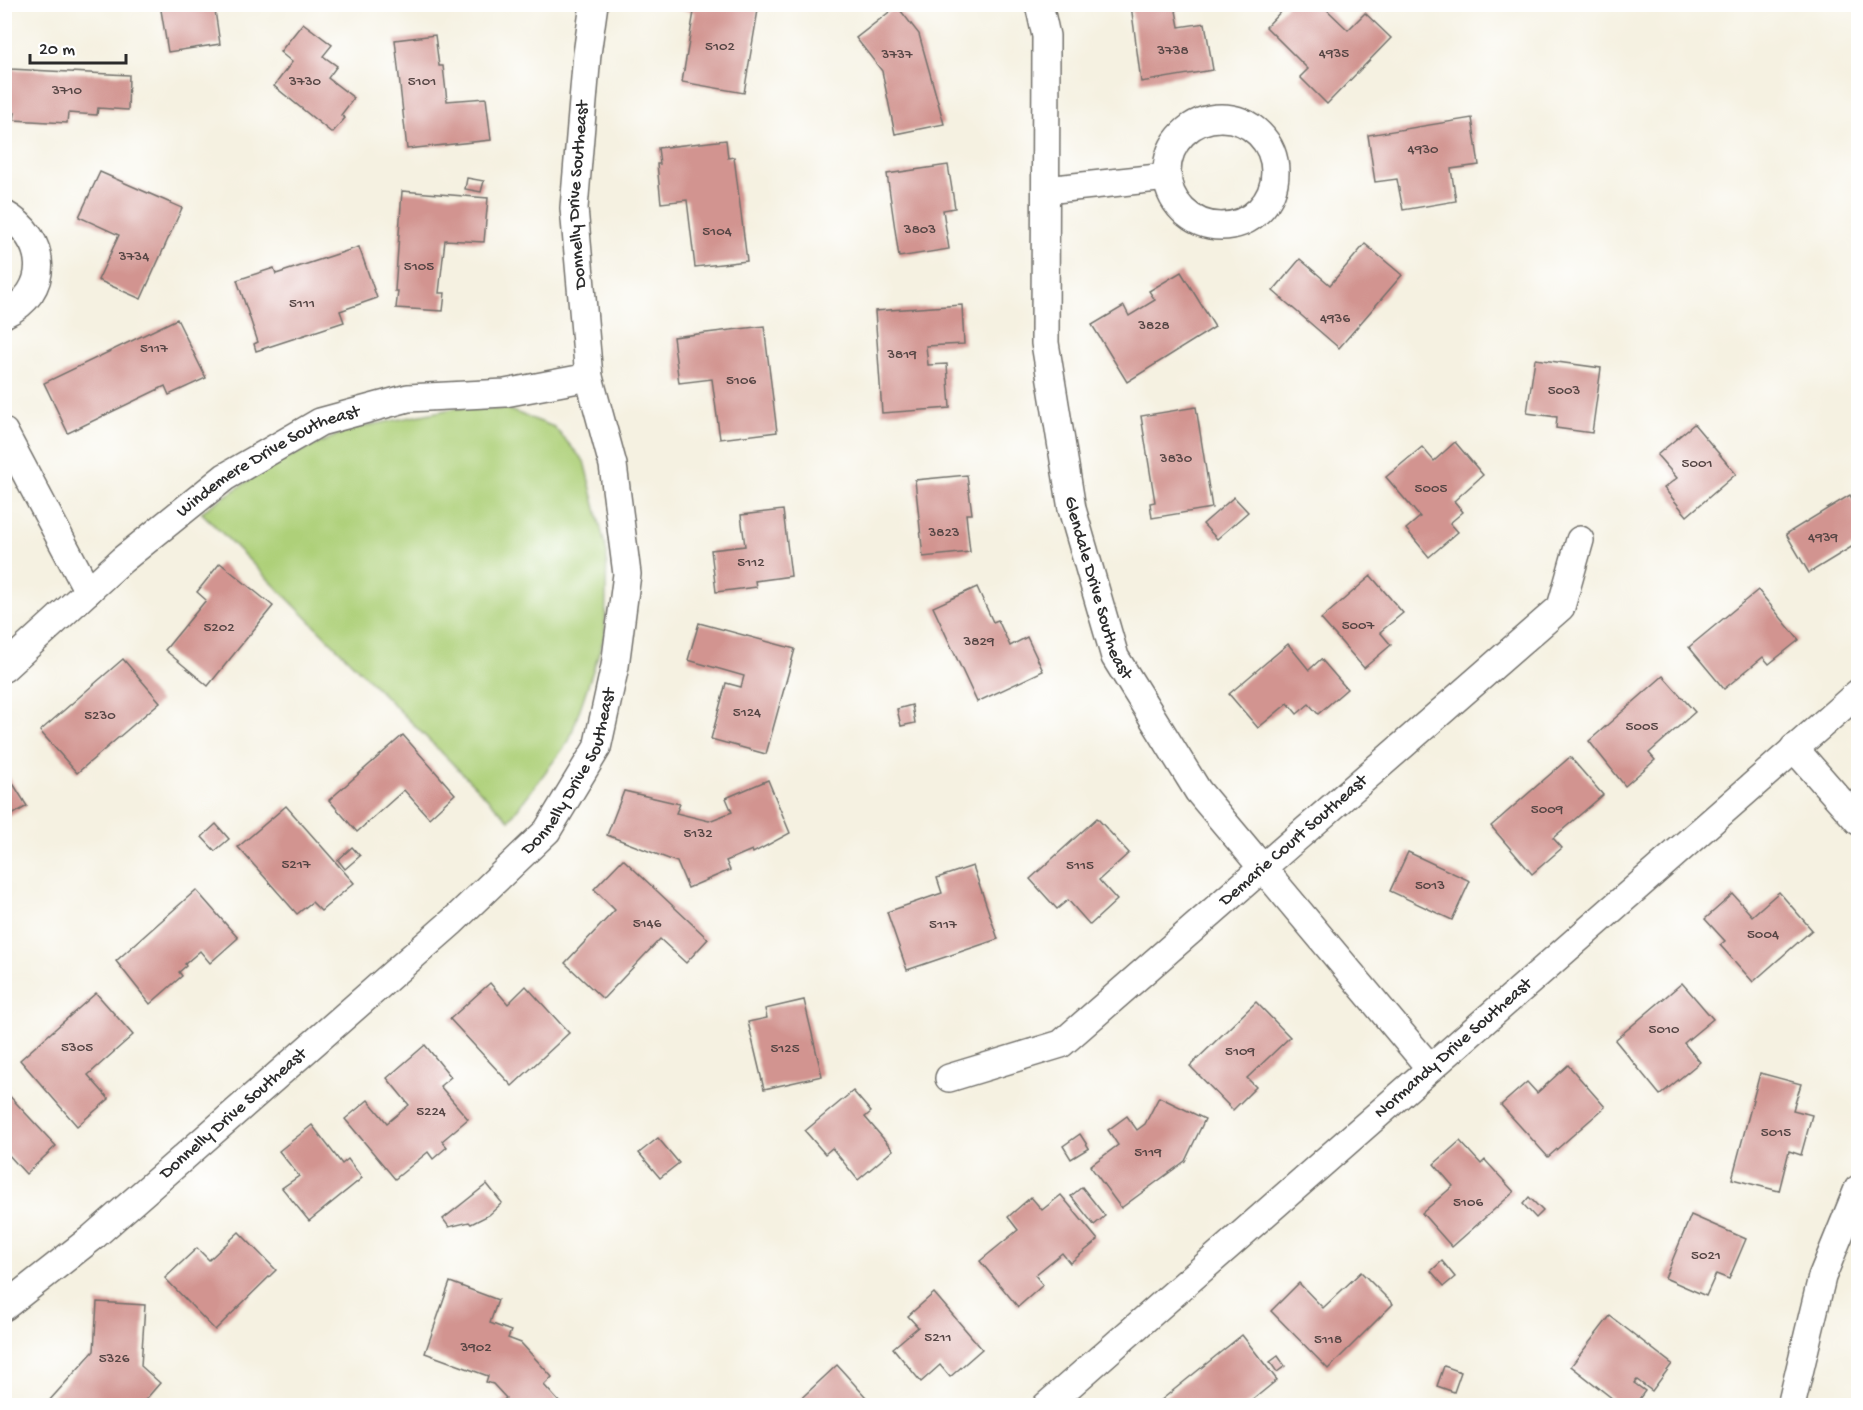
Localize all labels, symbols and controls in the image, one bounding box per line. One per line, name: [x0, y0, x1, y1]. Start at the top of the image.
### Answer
scale bar: [30, 27, 126, 65]
house number: 5102: [705, 38, 735, 56]
text: 20 m: [39, 40, 75, 61]
house number: 3738: [1156, 42, 1189, 60]
house number: 4935: [1319, 45, 1349, 63]
house number: 3737: [880, 46, 914, 64]
house number: 3730: [288, 73, 321, 91]
house number: 5101: [408, 73, 436, 91]
house number: 3710: [51, 82, 83, 100]
street label: Donnelly Drive Southeast: [563, 98, 594, 291]
house number: 4930: [1408, 141, 1439, 159]
house number: 3803: [903, 221, 936, 239]
house number: 5104: [702, 223, 732, 241]
house number: 3734: [118, 248, 149, 266]
house number: 5105: [404, 258, 434, 276]
house number: 5111: [289, 295, 315, 313]
house number: 4936: [1320, 310, 1350, 328]
house number: 3828: [1137, 317, 1170, 335]
house number: 5117: [140, 340, 169, 358]
house number: 3819: [886, 346, 917, 364]
house number: 5106: [726, 372, 756, 390]
house number: 5003: [1548, 382, 1581, 400]
street label: Windemere Drive Southeast: [172, 401, 364, 522]
house number: 3830: [1159, 450, 1193, 468]
house number: 5001: [1682, 455, 1712, 473]
house number: 5005: [1415, 480, 1448, 498]
street label: Glendale Drive Southeast: [1060, 495, 1138, 685]
house number: 3823: [927, 524, 960, 542]
house number: 4939: [1808, 529, 1838, 547]
house number: 5112: [737, 554, 765, 572]
house number: 5007: [1342, 617, 1376, 635]
house number: 5202: [203, 619, 235, 637]
house number: 3829: [963, 633, 995, 651]
street label: Donnelly Drive Southeast: [517, 685, 621, 860]
house number: 5124: [733, 704, 761, 722]
house number: 5230: [84, 707, 116, 725]
house number: 5005: [1626, 718, 1659, 736]
street label: Demarie Court Southeast: [1215, 769, 1373, 912]
house number: 5009: [1531, 801, 1564, 819]
house number: 5132: [683, 825, 713, 843]
house number: 5217: [281, 856, 312, 874]
house number: 5115: [1066, 857, 1094, 875]
house number: 5013: [1415, 877, 1445, 895]
house number: 5146: [633, 915, 662, 933]
house number: 5117: [929, 916, 958, 934]
house number: 5004: [1747, 926, 1779, 944]
street label: Normandy Drive Southeast: [1370, 973, 1538, 1123]
house number: 5010: [1649, 1021, 1680, 1039]
house number: 5305: [61, 1039, 93, 1057]
house number: 5125: [770, 1040, 800, 1058]
street label: Donnelly Drive Southeast: [155, 1043, 312, 1185]
house number: 5109: [1225, 1043, 1255, 1061]
house number: 5224: [416, 1103, 446, 1121]
house number: 5015: [1761, 1124, 1791, 1142]
house number: 5119: [1134, 1144, 1162, 1162]
house number: 5106: [1453, 1194, 1483, 1212]
house number: 5021: [1691, 1247, 1721, 1265]
house number: 5211: [924, 1329, 952, 1347]
house number: 5118: [1314, 1331, 1342, 1349]
house number: 3902: [459, 1339, 492, 1357]
house number: 5326: [99, 1350, 130, 1368]

